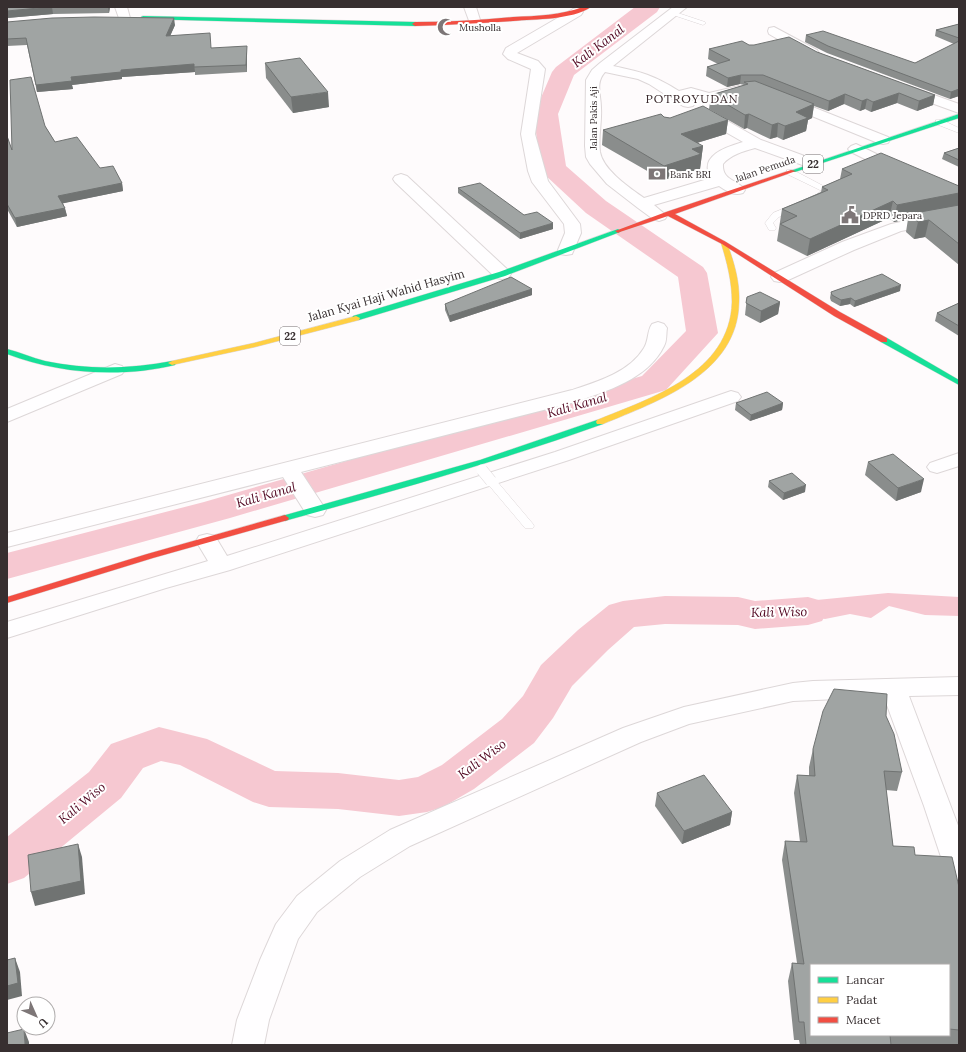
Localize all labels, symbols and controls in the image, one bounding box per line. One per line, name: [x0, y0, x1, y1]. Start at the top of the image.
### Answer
mosque icon: Musholla: [436, 17, 456, 37]
place label: Musholla: [459, 21, 501, 34]
water label: Kali Kanal: [568, 21, 628, 71]
street label: Jalan Pakis Aji: [587, 86, 600, 151]
district label: POTROYUDAN: [645, 91, 739, 106]
street label: Jalan Pemuda: [732, 153, 797, 186]
road number: 22: [803, 155, 823, 173]
bank icon: Bank BRI: [647, 164, 667, 184]
place label: Bank BRI: [670, 168, 711, 181]
public building icon: DPRD Jepara: [840, 205, 860, 225]
place label: DPRD Jepara: [863, 209, 922, 222]
street label: Jalan Kyai Haji Wahid Hasyim: [305, 265, 466, 325]
road number: 22: [280, 327, 300, 345]
water label: Kali Kanal: [545, 388, 609, 422]
water label: Kali Kanal: [234, 478, 298, 512]
water label: Kali Wiso: [751, 603, 808, 621]
water label: Kali Wiso: [454, 735, 510, 783]
water label: Kali Wiso: [55, 778, 109, 828]
legend: [810, 964, 950, 1036]
text: Lancar: [846, 972, 885, 987]
text: Padat: [846, 992, 878, 1007]
north arrow: [16, 996, 56, 1036]
text: Macet: [846, 1012, 881, 1027]
text: U: [35, 1015, 51, 1031]

